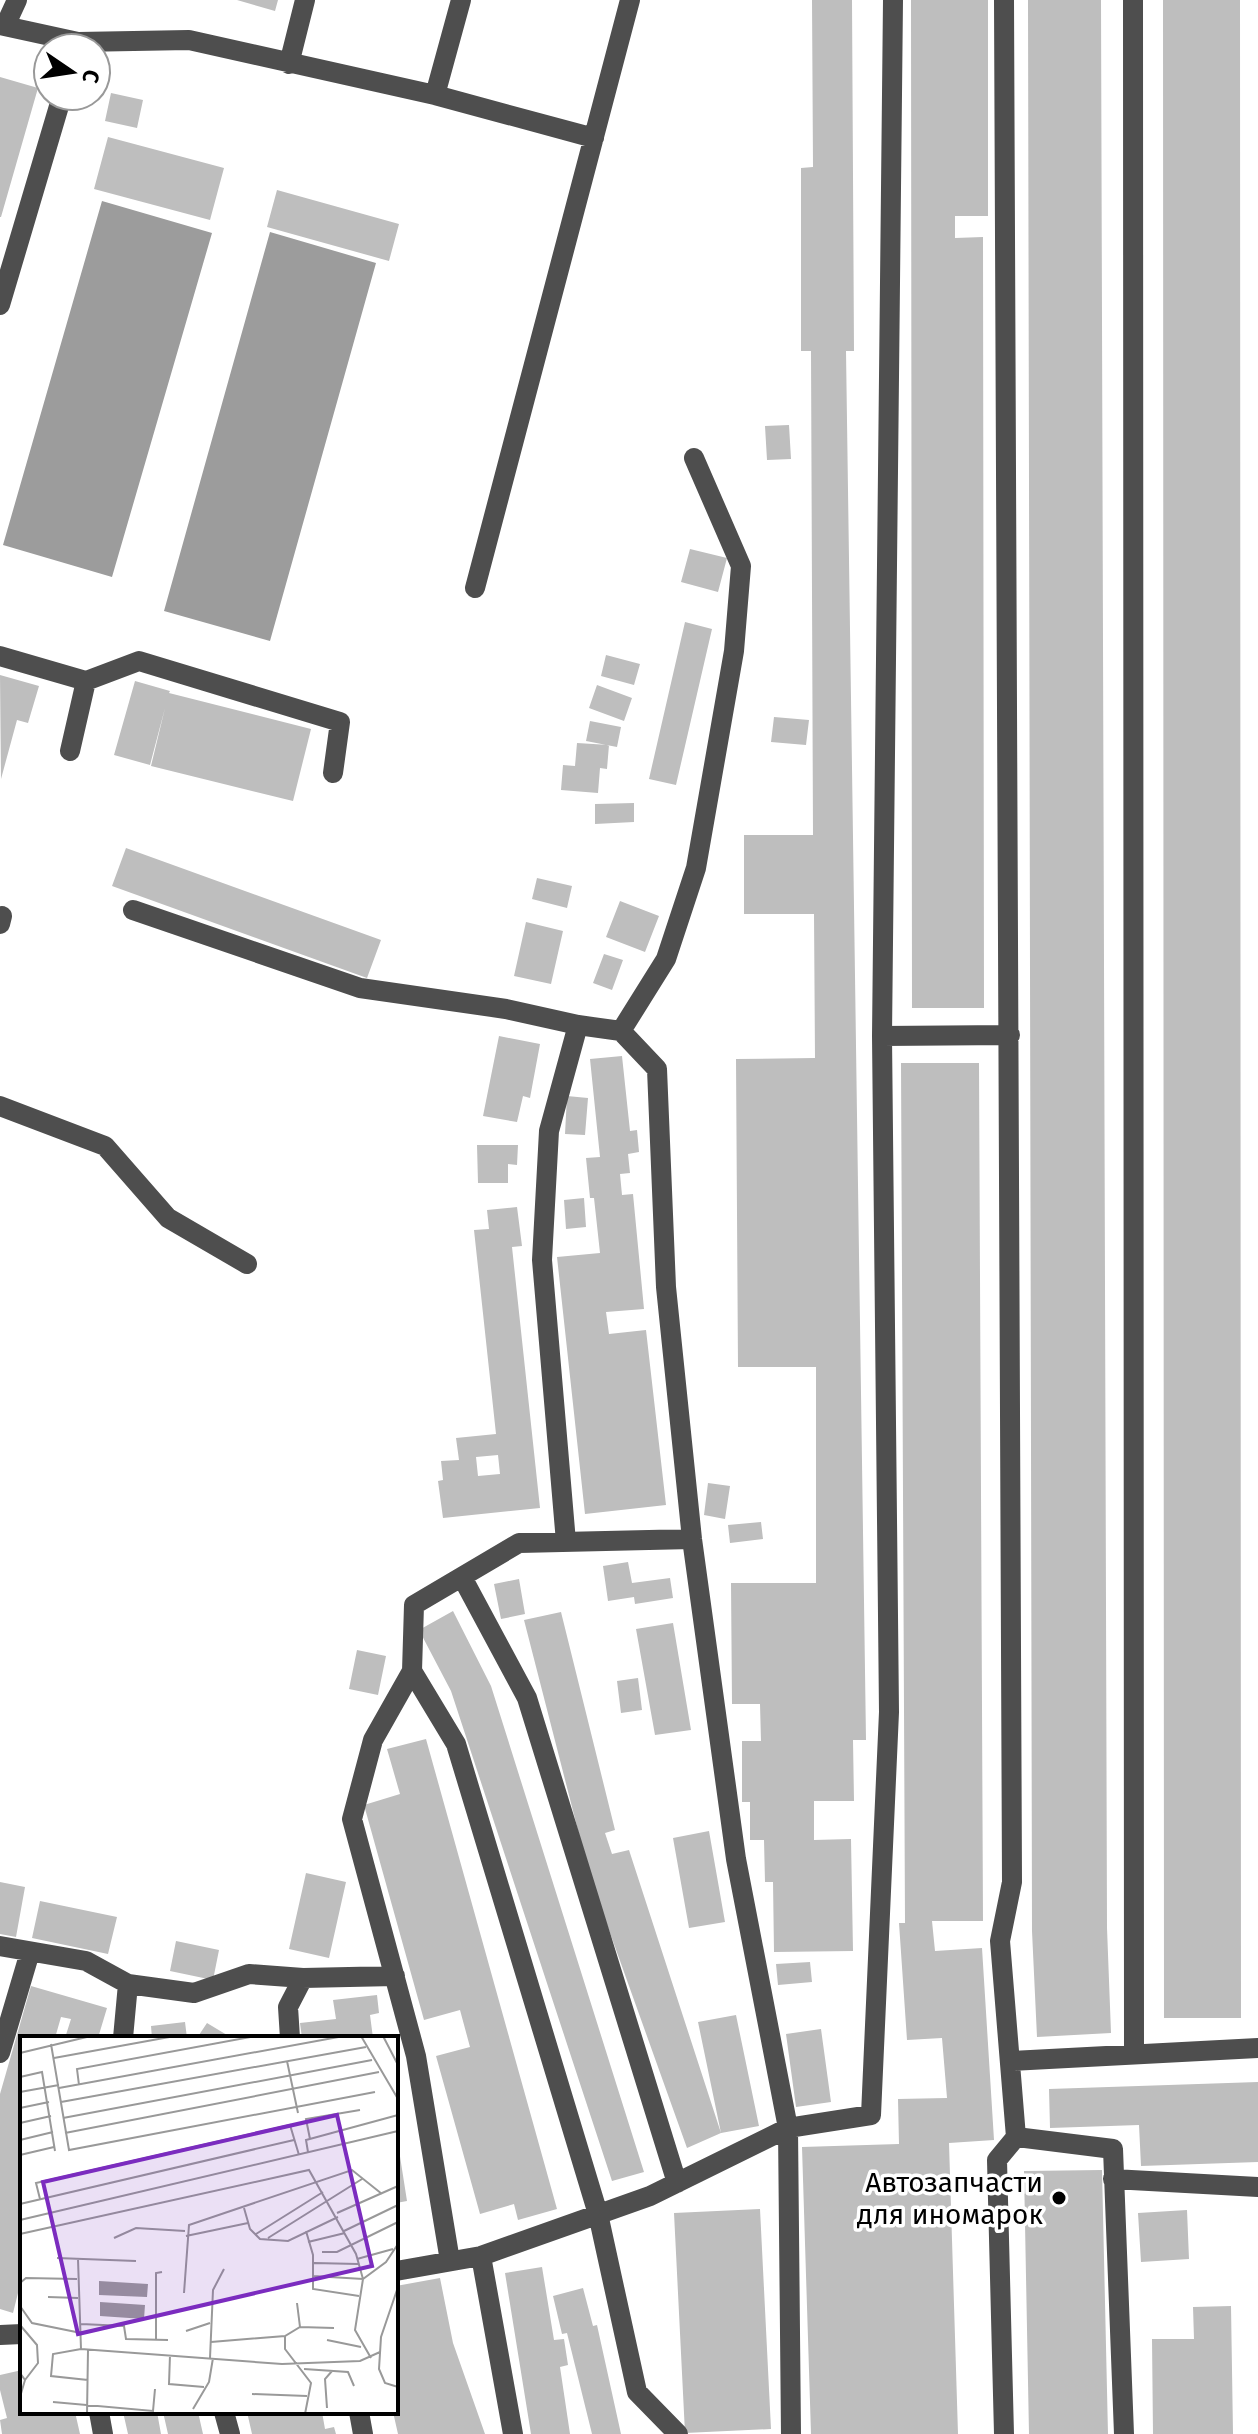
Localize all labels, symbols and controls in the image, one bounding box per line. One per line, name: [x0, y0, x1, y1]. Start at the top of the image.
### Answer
north arrow: [32, 32, 112, 112]
text: С: [76, 67, 106, 86]
inset map: [20, 2036, 398, 2414]
place label: Автозапчасти для иномарок: [857, 2166, 1043, 2231]
marker: Автозапчасти для иномарок: [1050, 2189, 1068, 2207]

